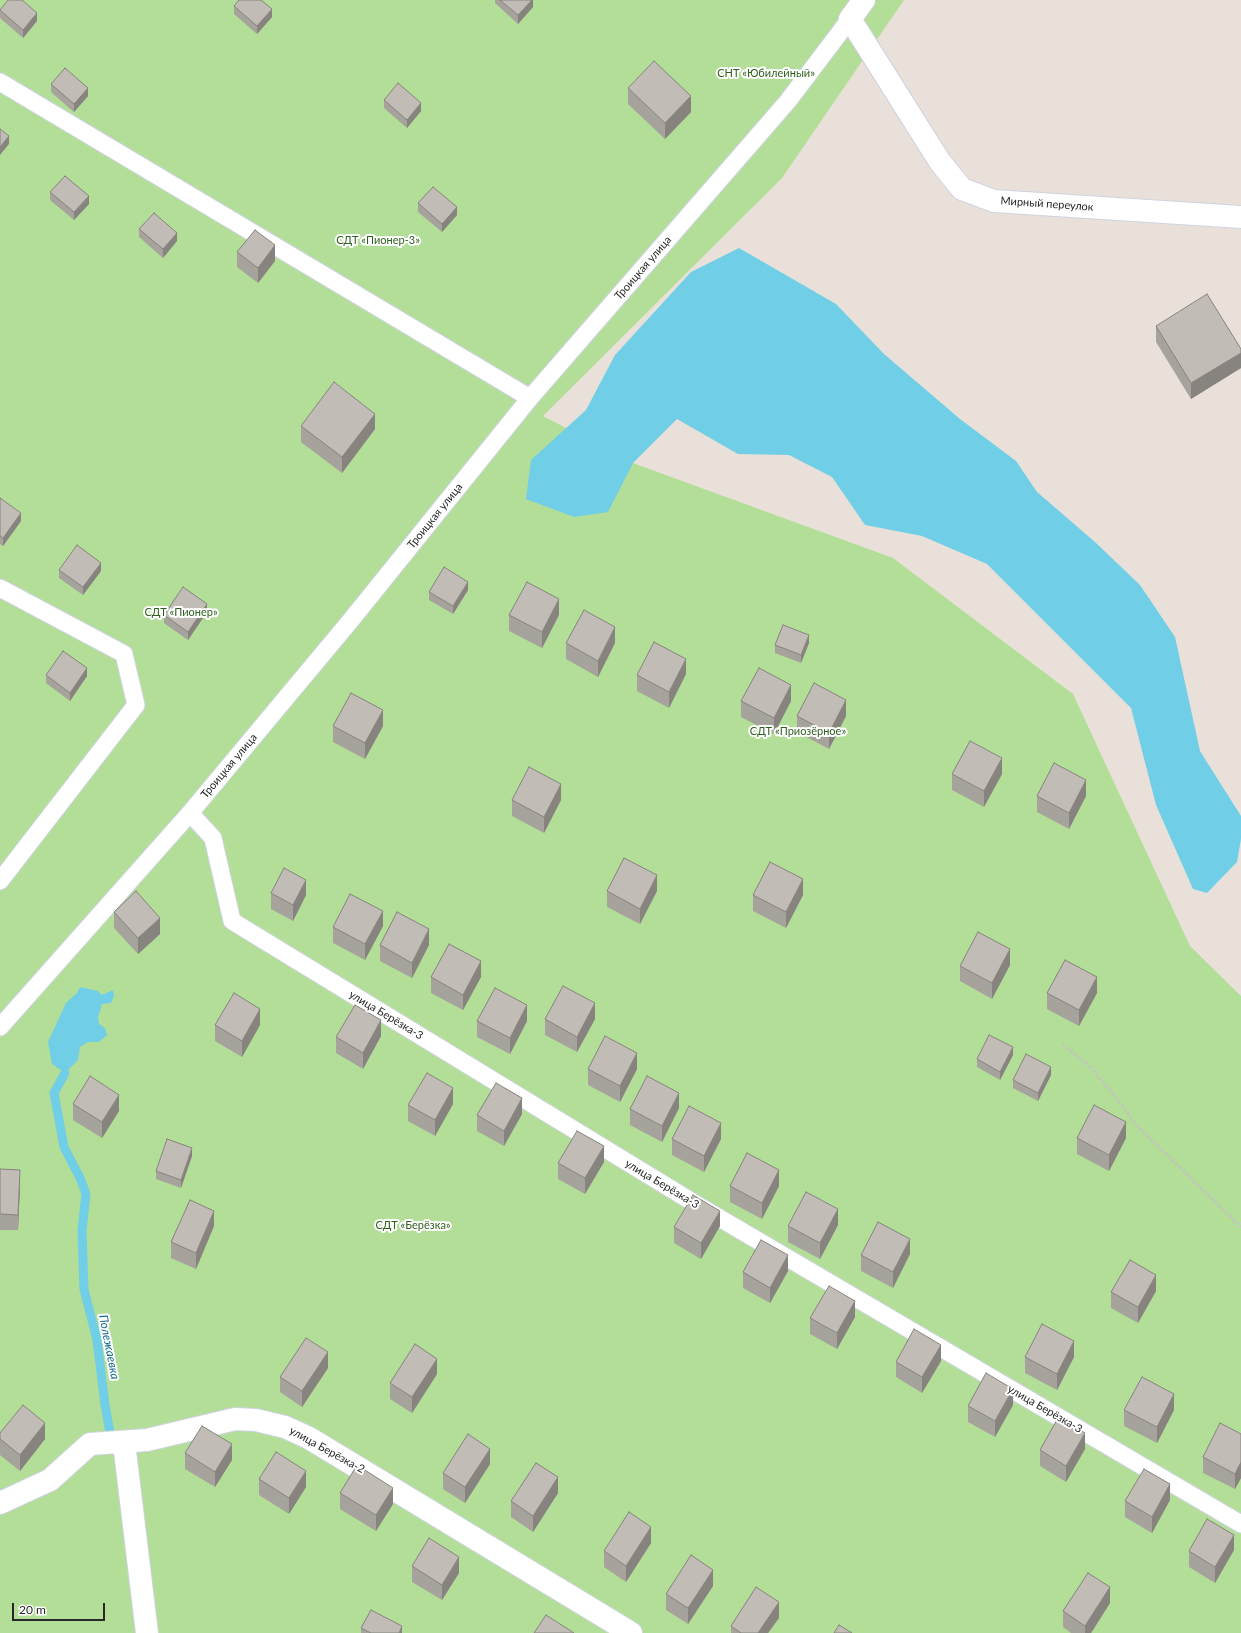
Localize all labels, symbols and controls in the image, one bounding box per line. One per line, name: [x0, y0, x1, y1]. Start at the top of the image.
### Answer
park label: СНТ «Юбилейный»: [717, 66, 815, 80]
street label: Мирный переулок: [1000, 194, 1094, 214]
park label: СДТ «Пионер-3»: [336, 233, 420, 247]
street label: Троицкая улица: [612, 233, 674, 303]
street label: Троицкая улица: [405, 481, 465, 551]
park label: СДТ «Пионер»: [144, 605, 218, 619]
park label: СДТ «Приозёрное»: [750, 724, 846, 738]
street label: Троицкая улица: [198, 731, 260, 801]
street label: улица Берёзка-3: [347, 988, 425, 1042]
street label: улица Берёзка-3: [623, 1157, 701, 1211]
park label: СДТ «Берёзка»: [375, 1218, 451, 1232]
water label: Полежаевка: [96, 1313, 122, 1381]
street label: улица Берёзка-3: [1005, 1382, 1085, 1436]
street label: улица Берёзка-2: [287, 1424, 367, 1476]
scale bar: [14, 1595, 107, 1621]
text: 20 m: [19, 1602, 46, 1617]

